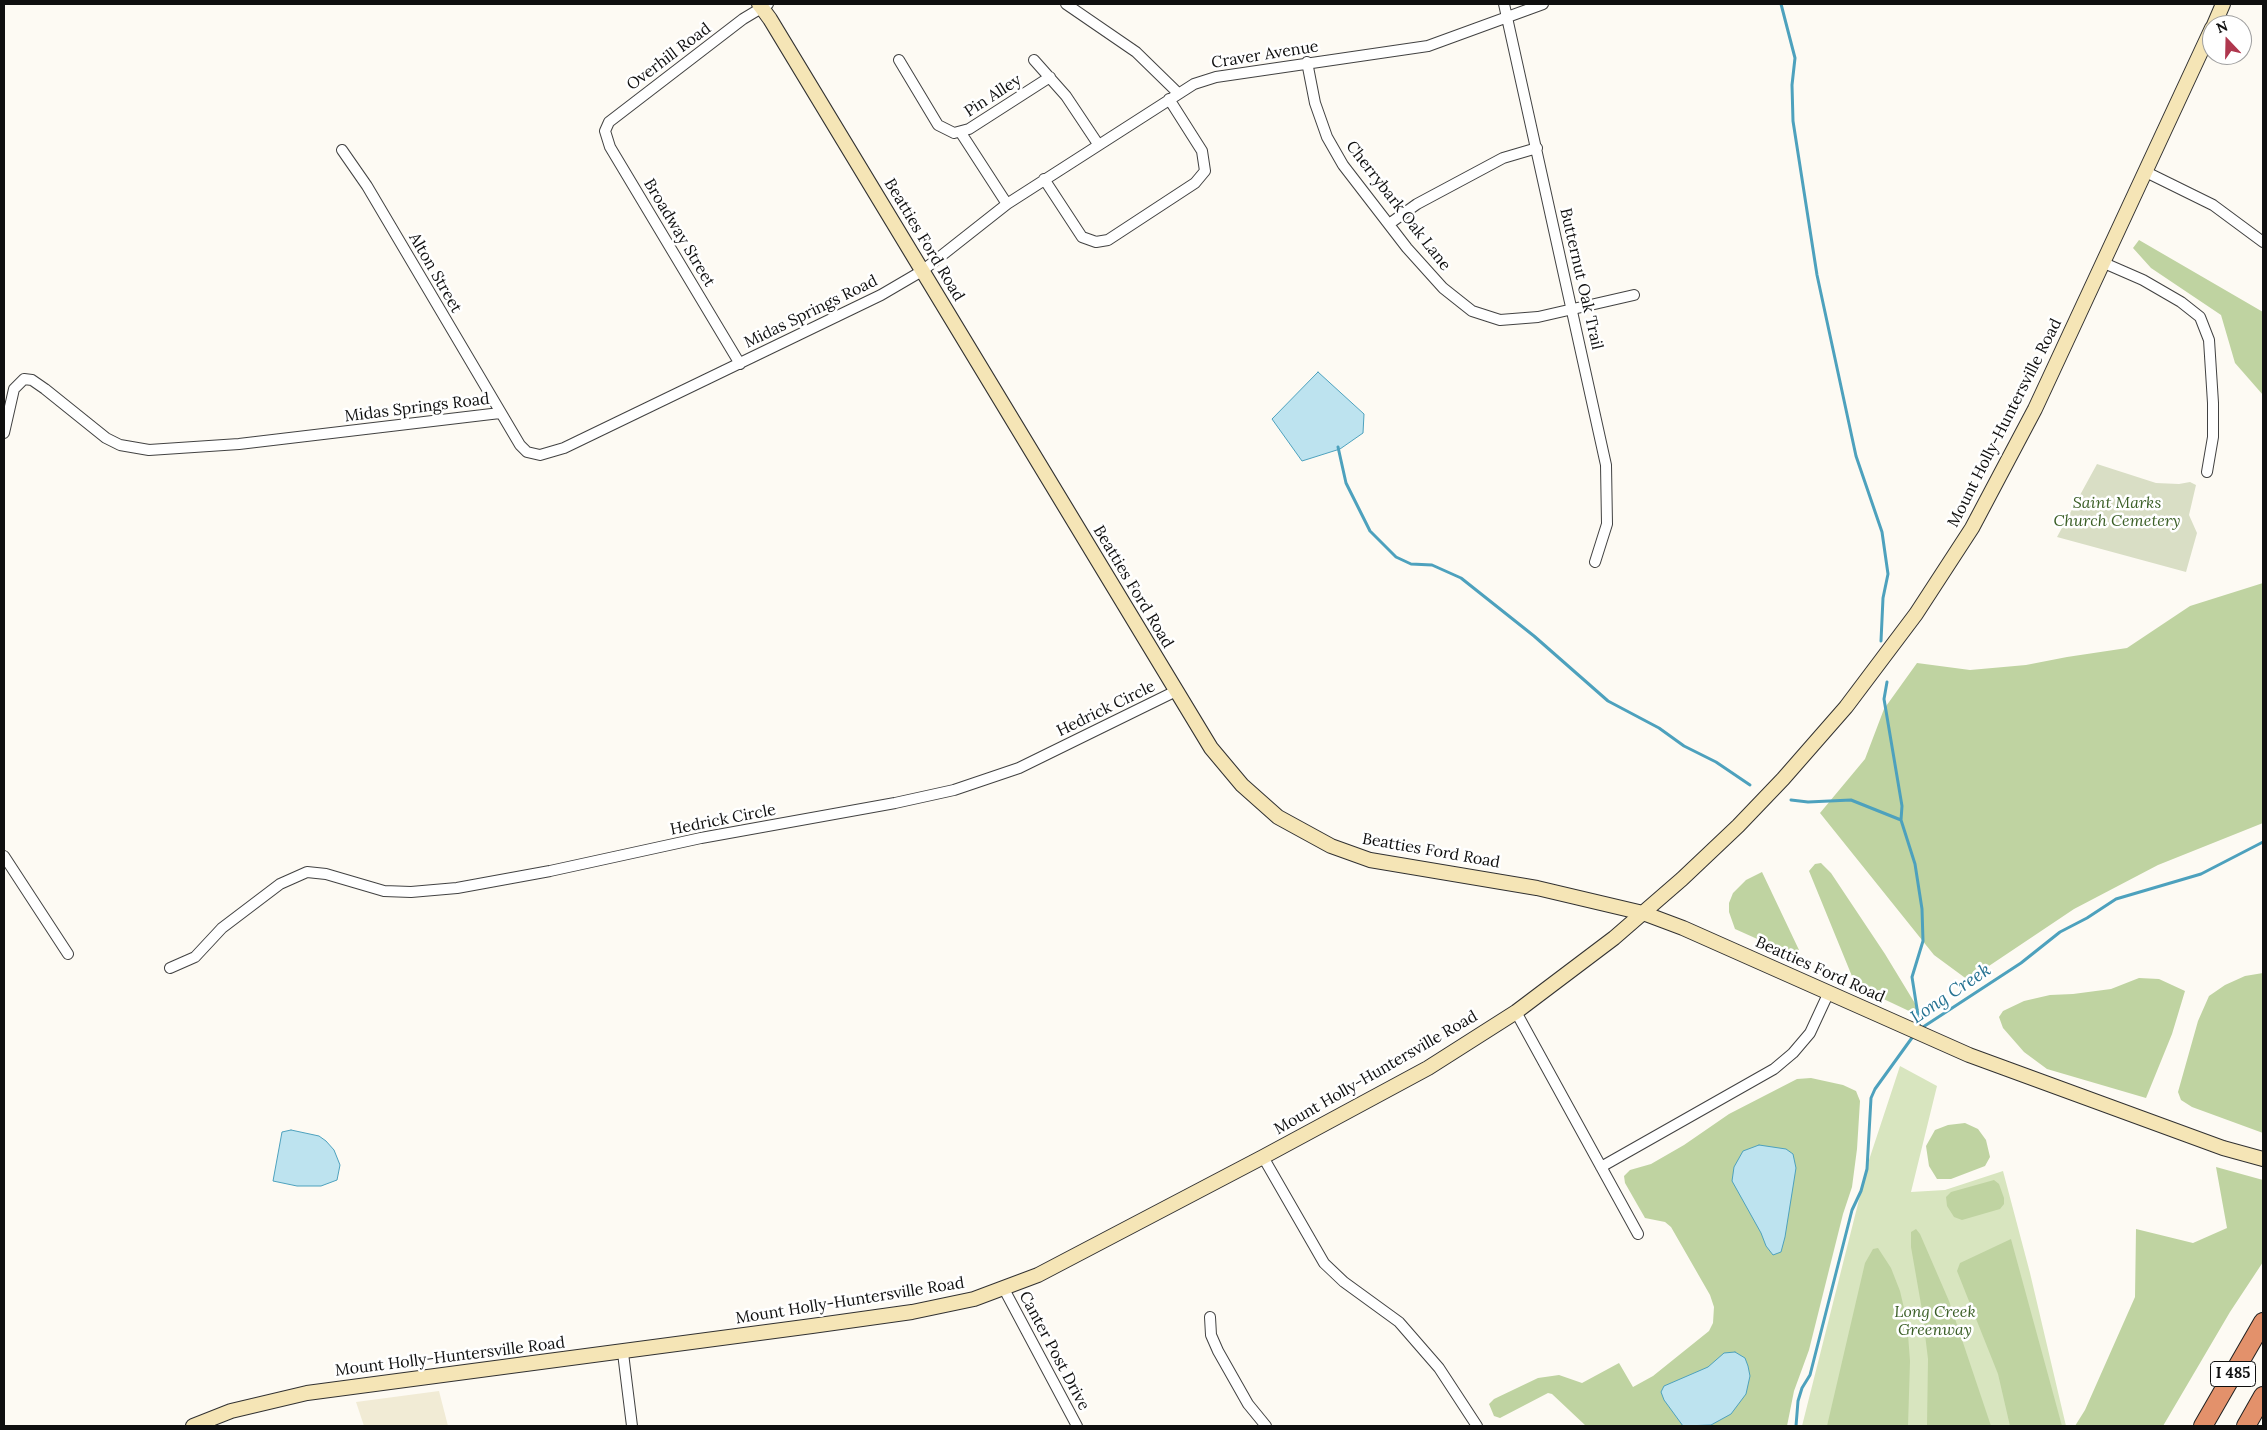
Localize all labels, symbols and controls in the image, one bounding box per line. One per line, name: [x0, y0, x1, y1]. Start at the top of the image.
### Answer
north arrow: [2202, 15, 2252, 65]
text: N: [2214, 17, 2230, 37]
street label: Overhill Road: [623, 19, 715, 95]
street label: Craver Avenue: [1210, 37, 1320, 73]
street label: Pin Alley: [961, 71, 1025, 121]
street label: Cherrybark Oak Lane: [1341, 137, 1455, 275]
street label: Beatties Ford Road: [880, 175, 968, 305]
street label: Broadway Street: [639, 176, 719, 290]
street label: Butternut Oak Trail: [1555, 206, 1607, 352]
street label: Alton Street: [404, 230, 466, 316]
street label: Midas Springs Road: [741, 271, 881, 353]
street label: Mount Holly-Huntersville Road: [1944, 316, 2066, 530]
street label: Midas Springs Road: [343, 390, 491, 426]
park label: Saint Marks Church Cemetery: [2053, 493, 2181, 531]
street label: Beatties Ford Road: [1089, 522, 1177, 652]
street label: Hedrick Circle: [1054, 677, 1158, 741]
street label: Hedrick Circle: [669, 800, 777, 840]
street label: Beatties Ford Road: [1361, 829, 1501, 873]
street label: Beatties Ford Road: [1752, 933, 1888, 1007]
water label: Long Creek: [1907, 959, 1995, 1029]
street label: Mount Holly-Huntersville Road: [1271, 1007, 1481, 1139]
street label: Mount Holly-Huntersville Road: [734, 1273, 966, 1329]
street label: Canter Post Drive: [1015, 1288, 1093, 1414]
park label: Long Creek Greenway: [1894, 1302, 1976, 1340]
street label: Mount Holly-Huntersville Road: [334, 1333, 566, 1381]
road number: I 485: [2210, 1362, 2256, 1386]

